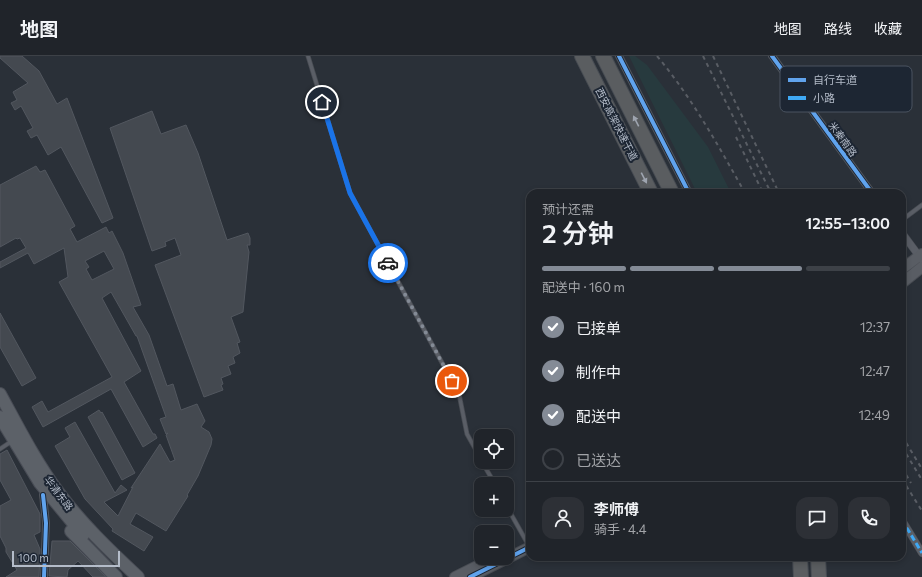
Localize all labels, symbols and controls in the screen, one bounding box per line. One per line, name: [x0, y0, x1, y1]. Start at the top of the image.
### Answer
text: 地图: [20, 17, 58, 40]
text: 地图: [774, 20, 802, 37]
text: 路线: [824, 20, 852, 37]
text: 收藏: [874, 20, 902, 37]
legend: [780, 66, 912, 112]
text: 自行车道: [813, 73, 857, 86]
pin: [305, 85, 339, 119]
street label: 西安高架快速干道: [593, 86, 641, 162]
icon: home: [311, 91, 333, 113]
text: 小路: [813, 91, 835, 104]
one-way arrow: [633, 115, 639, 126]
street label: 米秦南路: [826, 119, 860, 159]
one-way arrow: [641, 172, 647, 184]
text: 预计还需: [542, 201, 594, 217]
text: 12:55–13:00: [806, 214, 890, 232]
text: 2 分钟: [542, 217, 614, 248]
courier: [368, 243, 408, 283]
icon: car: [377, 252, 399, 274]
text: 配送中 · 160 m: [542, 279, 625, 295]
icon: check: [542, 316, 564, 338]
text: 已接单: [576, 319, 621, 337]
text: 12:37: [860, 319, 890, 335]
icon: check: [542, 360, 564, 382]
text: 制作中: [576, 363, 621, 381]
text: 12:47: [860, 363, 890, 379]
pin: [435, 364, 469, 398]
icon: bag: [441, 370, 463, 392]
icon: check: [542, 404, 564, 426]
text: 配送中: [576, 407, 621, 425]
text: 12:49: [858, 407, 890, 423]
map controls: [474, 429, 514, 565]
button: locate: [474, 429, 514, 469]
text: 已送达: [576, 451, 621, 469]
street label: 华清东路: [42, 473, 76, 513]
button: +: [474, 477, 514, 517]
button: person: [542, 497, 584, 539]
button: chat: [796, 497, 838, 539]
button: phone: [848, 497, 890, 539]
text: 李师傅: [594, 500, 639, 518]
text: 骑手 · 4.4: [594, 521, 646, 537]
button: −: [474, 525, 514, 565]
scale bar: [12, 549, 120, 568]
text: 100 m: [18, 551, 49, 564]

